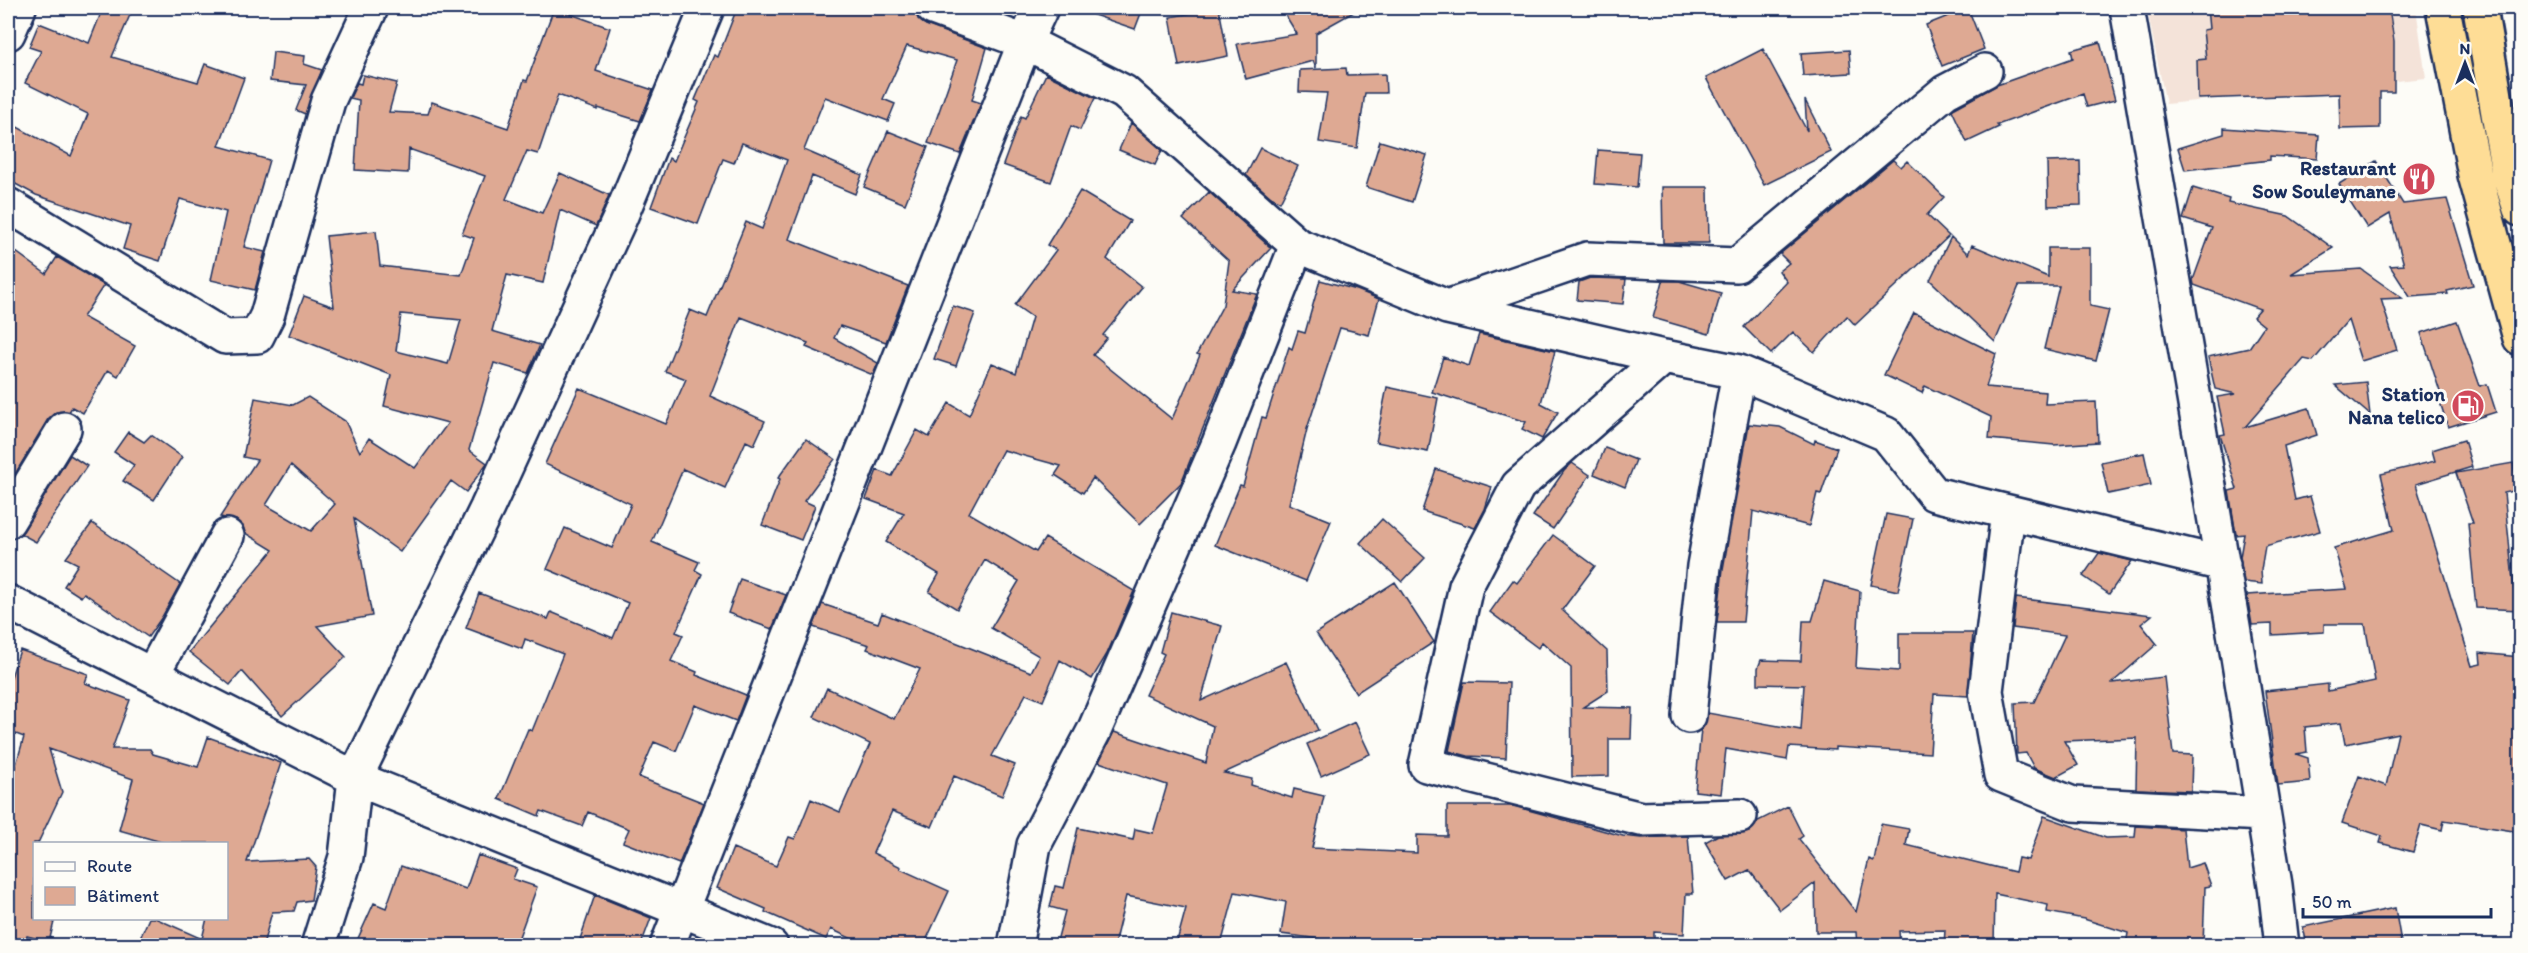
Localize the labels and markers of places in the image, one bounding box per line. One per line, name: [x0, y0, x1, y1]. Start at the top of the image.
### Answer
place label: Restaurant Sow Souleymane: [2252, 156, 2397, 204]
restaurant icon: Restaurant Sow Souleymane: [2401, 161, 2437, 197]
place label: Station Nana telico: [2348, 382, 2446, 429]
fuel station icon: Station Nana telico: [2450, 388, 2486, 424]

